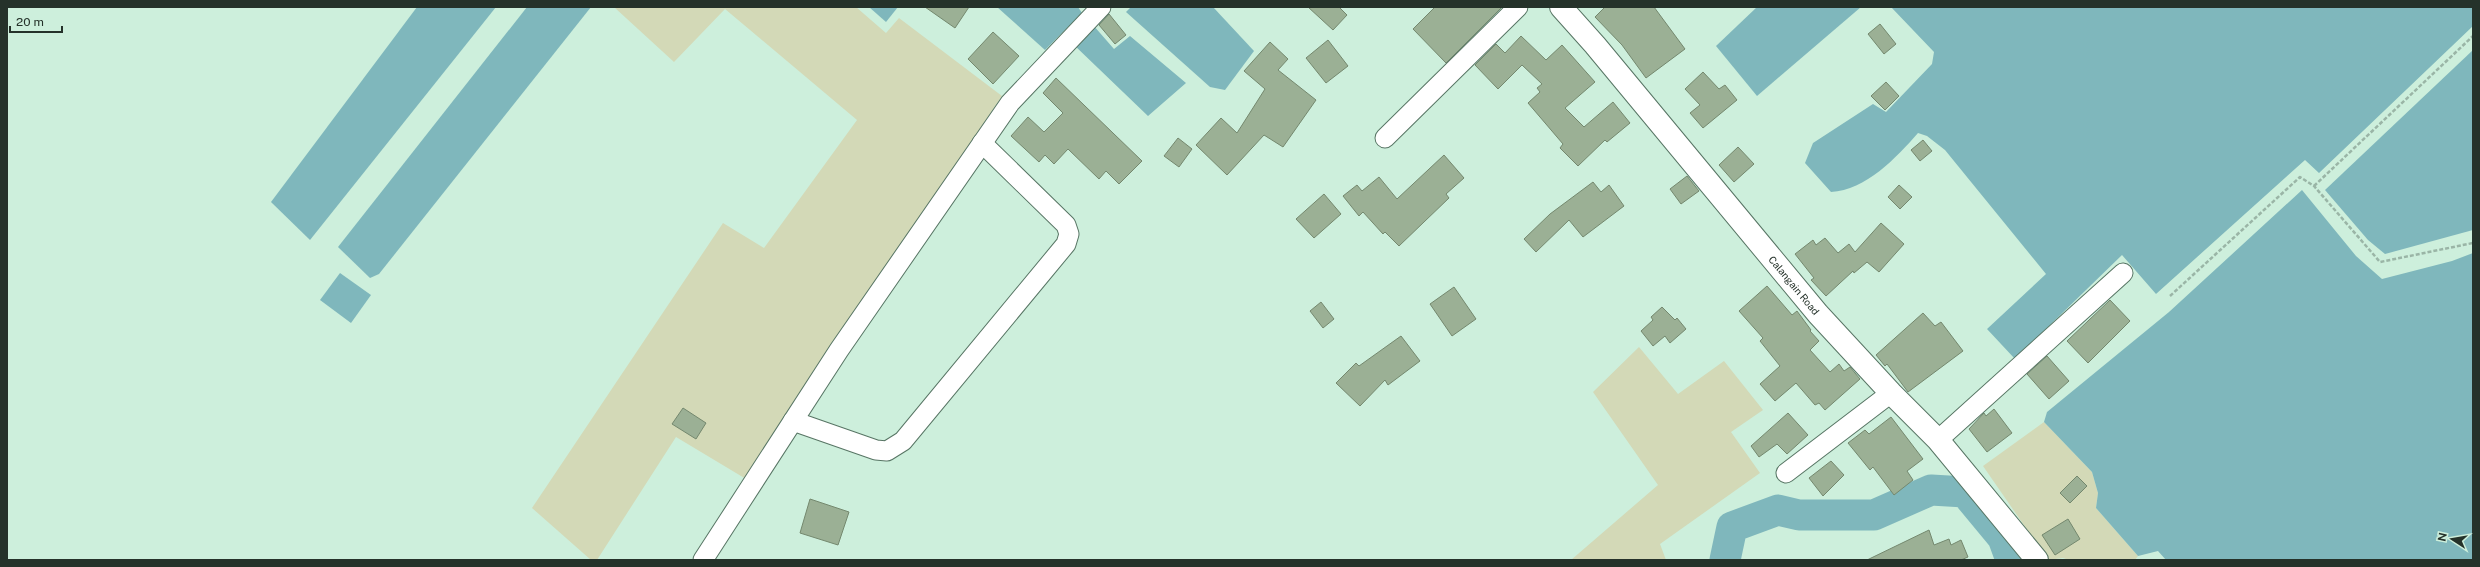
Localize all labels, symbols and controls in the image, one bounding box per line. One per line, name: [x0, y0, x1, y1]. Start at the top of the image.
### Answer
scale bar: [10, 8, 62, 34]
text: 20 m: [16, 15, 44, 29]
street label: Calangain Road: [1766, 253, 1822, 317]
north arrow: [2432, 519, 2472, 559]
text: N: [2435, 531, 2449, 542]

